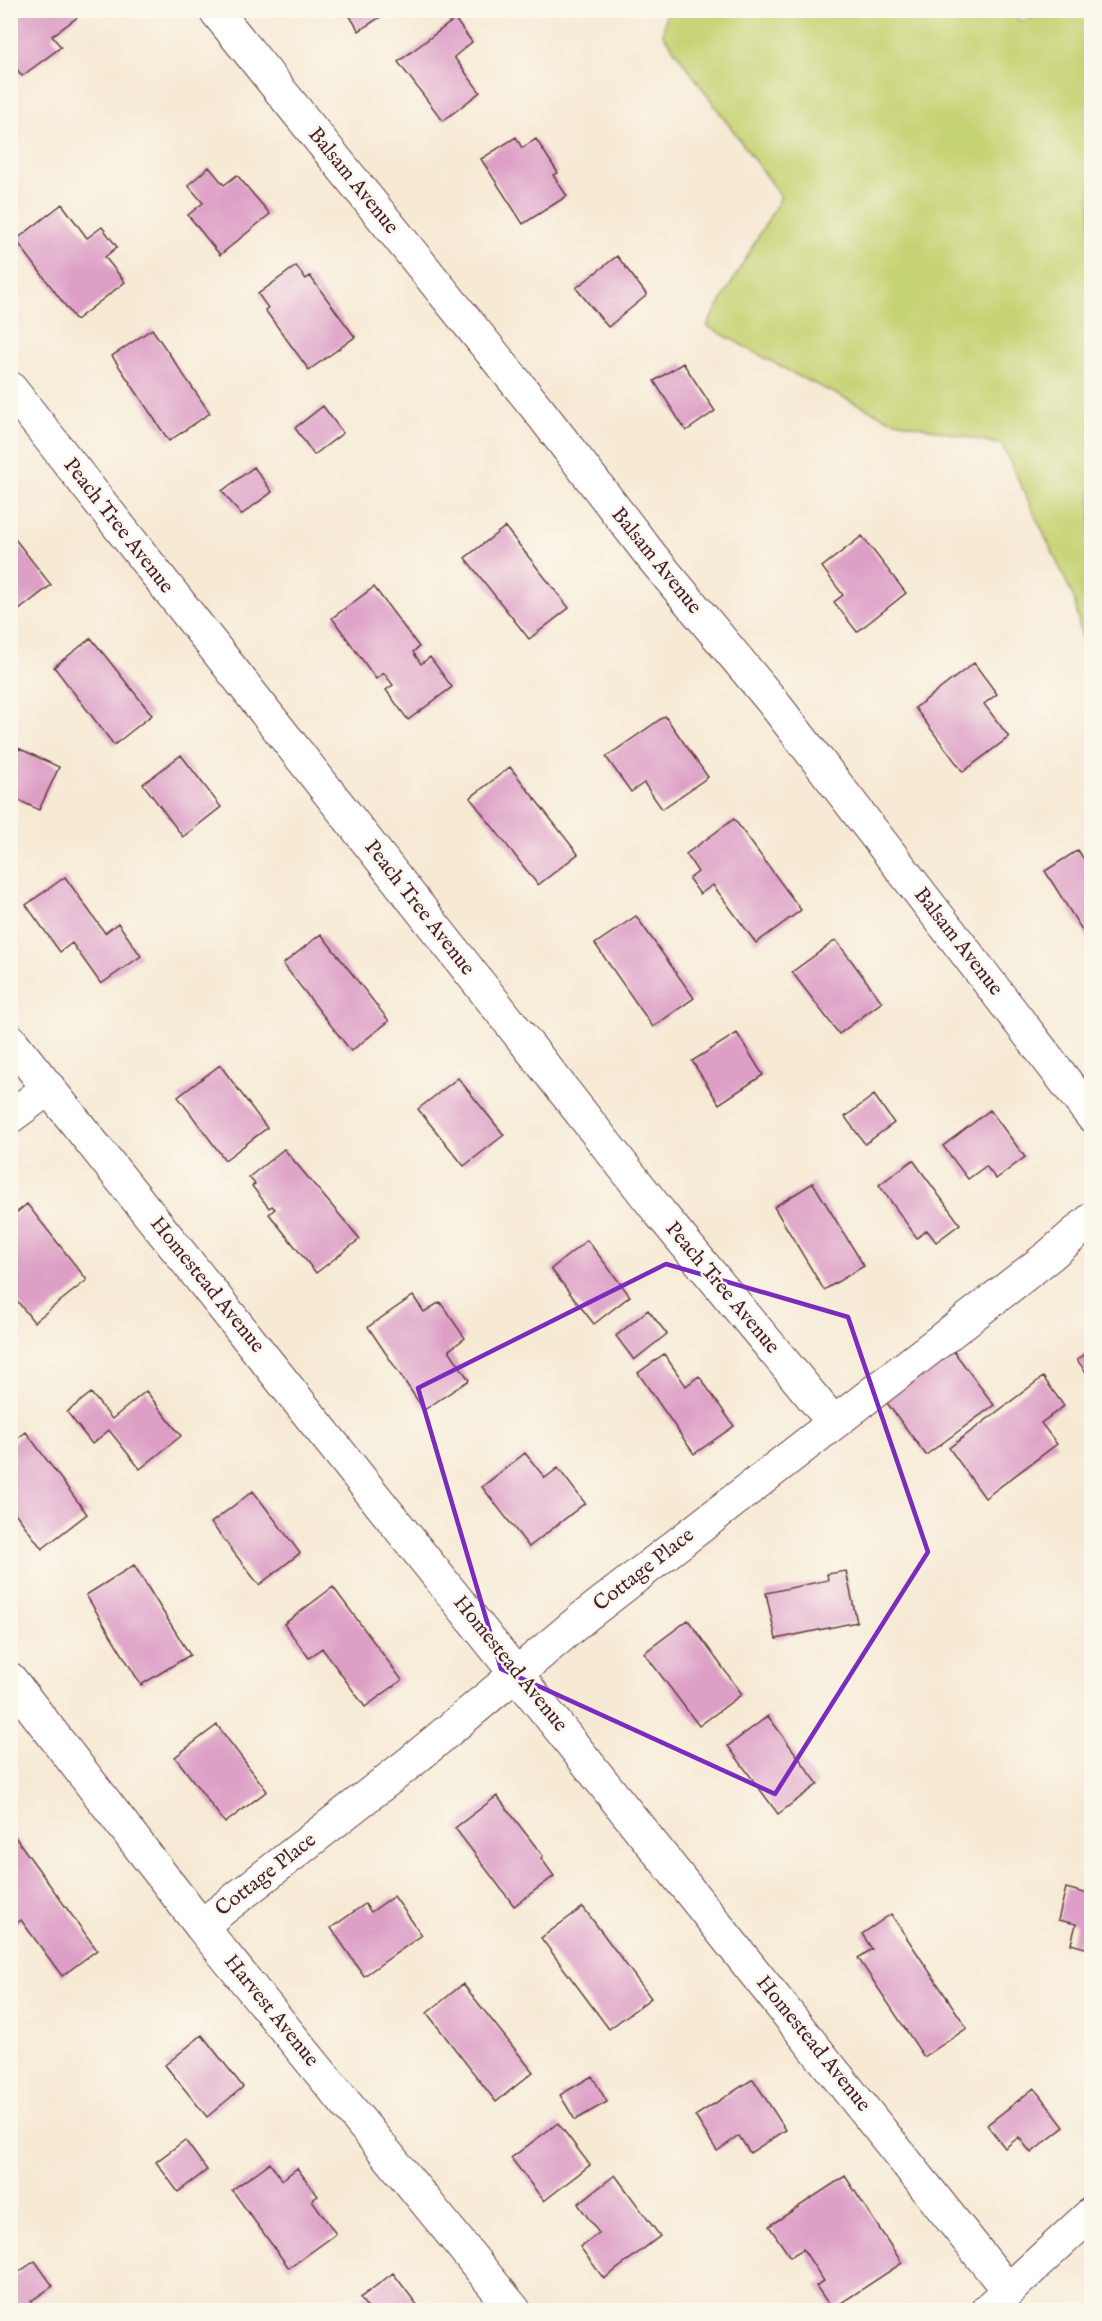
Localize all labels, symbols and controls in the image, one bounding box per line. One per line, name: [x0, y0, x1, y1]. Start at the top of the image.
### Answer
street label: Balsam Avenue: [302, 122, 405, 240]
street label: Peach Tree Avenue: [57, 453, 180, 600]
street label: Balsam Avenue: [605, 502, 708, 620]
street label: Peach Tree Avenue: [358, 835, 481, 982]
street label: Balsam Avenue: [907, 882, 1009, 1002]
street label: Homestead Avenue: [144, 1211, 271, 1359]
street label: Peach Tree Avenue: [659, 1216, 786, 1360]
street label: Cottage Place: [588, 1522, 700, 1618]
street label: Homestead Avenue: [447, 1590, 574, 1738]
street label: Cottage Place: [210, 1827, 322, 1923]
street label: Harvest Avenue: [217, 1949, 325, 2073]
street label: Homestead Avenue: [750, 1970, 877, 2118]

